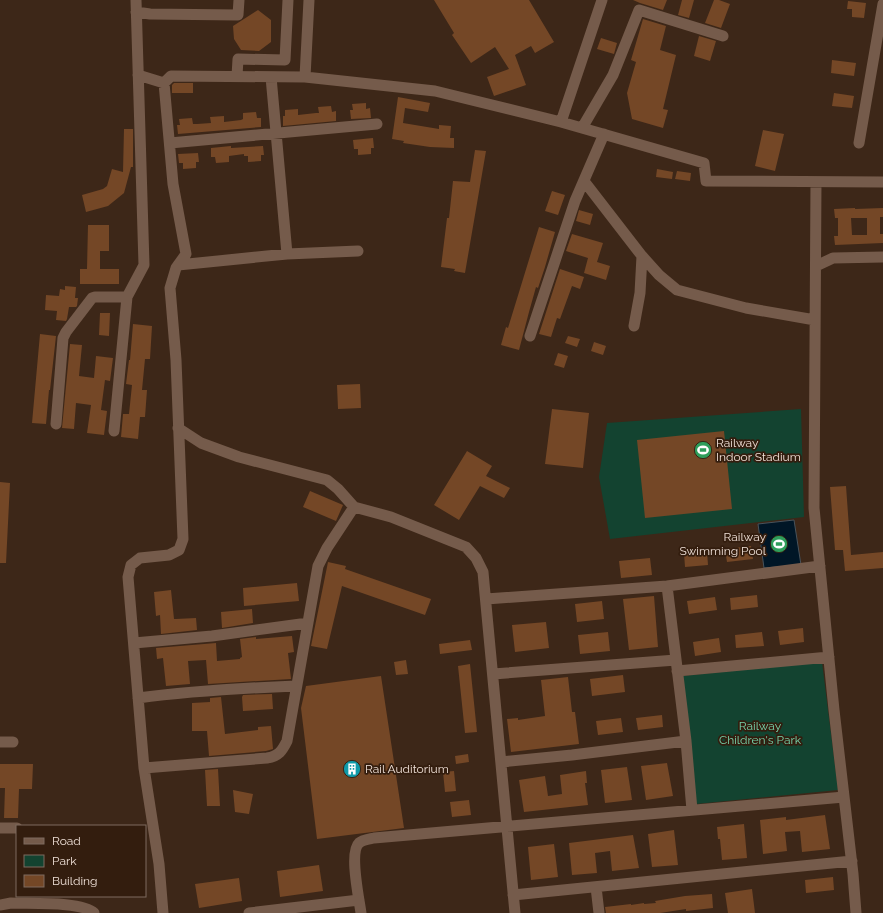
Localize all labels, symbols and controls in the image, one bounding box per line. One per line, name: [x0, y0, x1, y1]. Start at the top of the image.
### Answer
place label: Railway Indoor Stadium: [716, 436, 801, 464]
sports icon: Railway Indoor Stadium: [693, 440, 713, 460]
place label: Railway Swimming Pool: [680, 530, 767, 558]
sports icon: Railway Swimming Pool: [769, 534, 789, 554]
park label: Railway Children's Park: [719, 719, 802, 747]
building icon: Rail Auditorium: [342, 759, 362, 779]
place label: Rail Auditorium: [365, 762, 449, 776]
legend: [16, 825, 146, 897]
text: Road: [52, 834, 81, 848]
text: Park: [52, 854, 77, 868]
text: Building: [52, 874, 98, 888]

